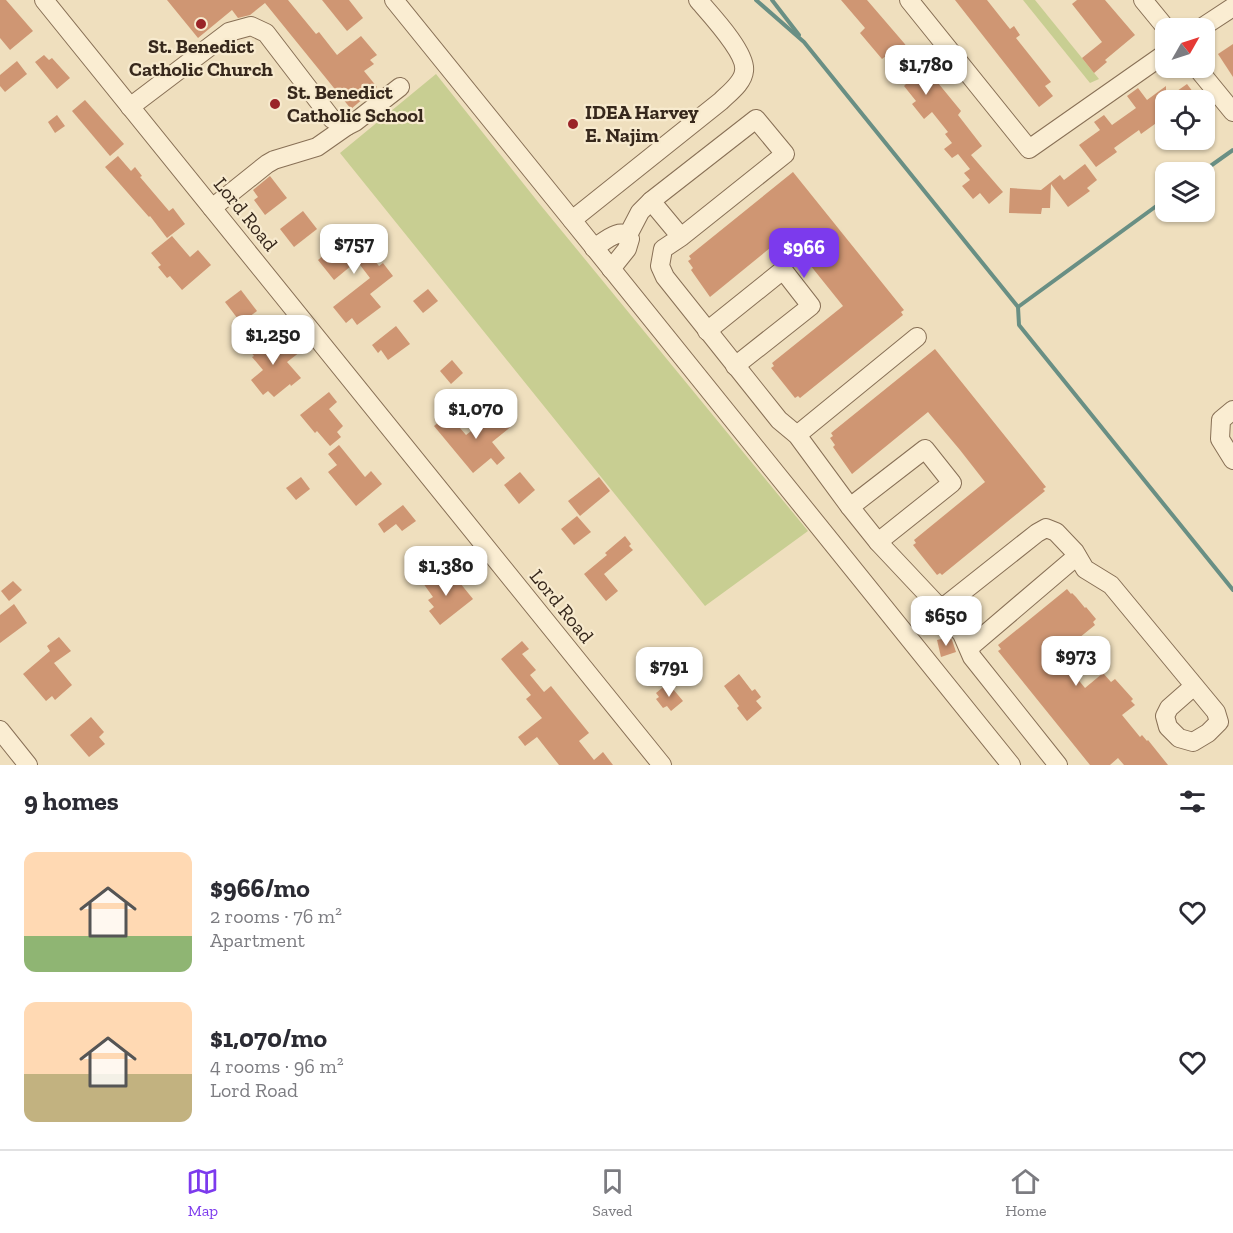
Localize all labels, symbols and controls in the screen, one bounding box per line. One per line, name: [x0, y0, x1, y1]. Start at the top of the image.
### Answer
marker: St. Benedict Catholic Church: [194, 17, 208, 31]
north arrow: [1155, 18, 1215, 78]
map controls: [1155, 18, 1215, 222]
place label: St. Benedict Catholic Church: [129, 34, 273, 81]
pin: $1,780: [877, 45, 975, 96]
text: $1,780: [899, 52, 953, 76]
place label: St. Benedict Catholic School: [287, 80, 424, 127]
button: locate: [1155, 90, 1215, 150]
marker: St. Benedict Catholic School: [268, 97, 282, 111]
place label: IDEA Harvey E. Najim: [585, 100, 699, 147]
marker: IDEA Harvey E. Najim: [566, 117, 580, 131]
button: layers: [1155, 162, 1215, 222]
street label: Lord Road: [209, 172, 283, 256]
pin: $757: [318, 224, 390, 275]
pin: $966: [768, 228, 840, 279]
text: $757: [334, 231, 374, 255]
text: $966: [783, 235, 825, 259]
pin: $1,250: [224, 315, 322, 366]
text: $1,250: [245, 322, 301, 346]
pin: $1,070: [427, 389, 525, 440]
text: $1,070: [448, 396, 504, 420]
pin: $1,380: [397, 546, 495, 597]
text: $1,380: [418, 553, 474, 577]
street label: Lord Road: [525, 564, 599, 648]
pin: $650: [910, 596, 982, 647]
text: $650: [925, 603, 967, 627]
pin: $973: [1040, 636, 1112, 687]
text: $973: [1055, 643, 1097, 667]
pin: $791: [633, 647, 705, 698]
text: $791: [650, 654, 688, 678]
text: 9 homes: [24, 785, 119, 817]
icon: filters: [1176, 785, 1209, 818]
text: $966/mo: [210, 872, 310, 904]
icon: home: [72, 876, 144, 948]
icon: heart: [1176, 896, 1209, 929]
text: 2 rooms · 76 m²: [210, 904, 342, 928]
text: Apartment: [210, 928, 305, 952]
text: $1,070/mo: [210, 1022, 327, 1054]
icon: home: [72, 1026, 144, 1098]
icon: heart: [1176, 1046, 1209, 1079]
text: 4 rooms · 96 m²: [210, 1054, 344, 1078]
text: Lord Road: [210, 1078, 298, 1102]
tab: Map: [186, 1165, 219, 1220]
tab: Saved: [592, 1165, 632, 1220]
tab: Home: [1005, 1165, 1047, 1220]

